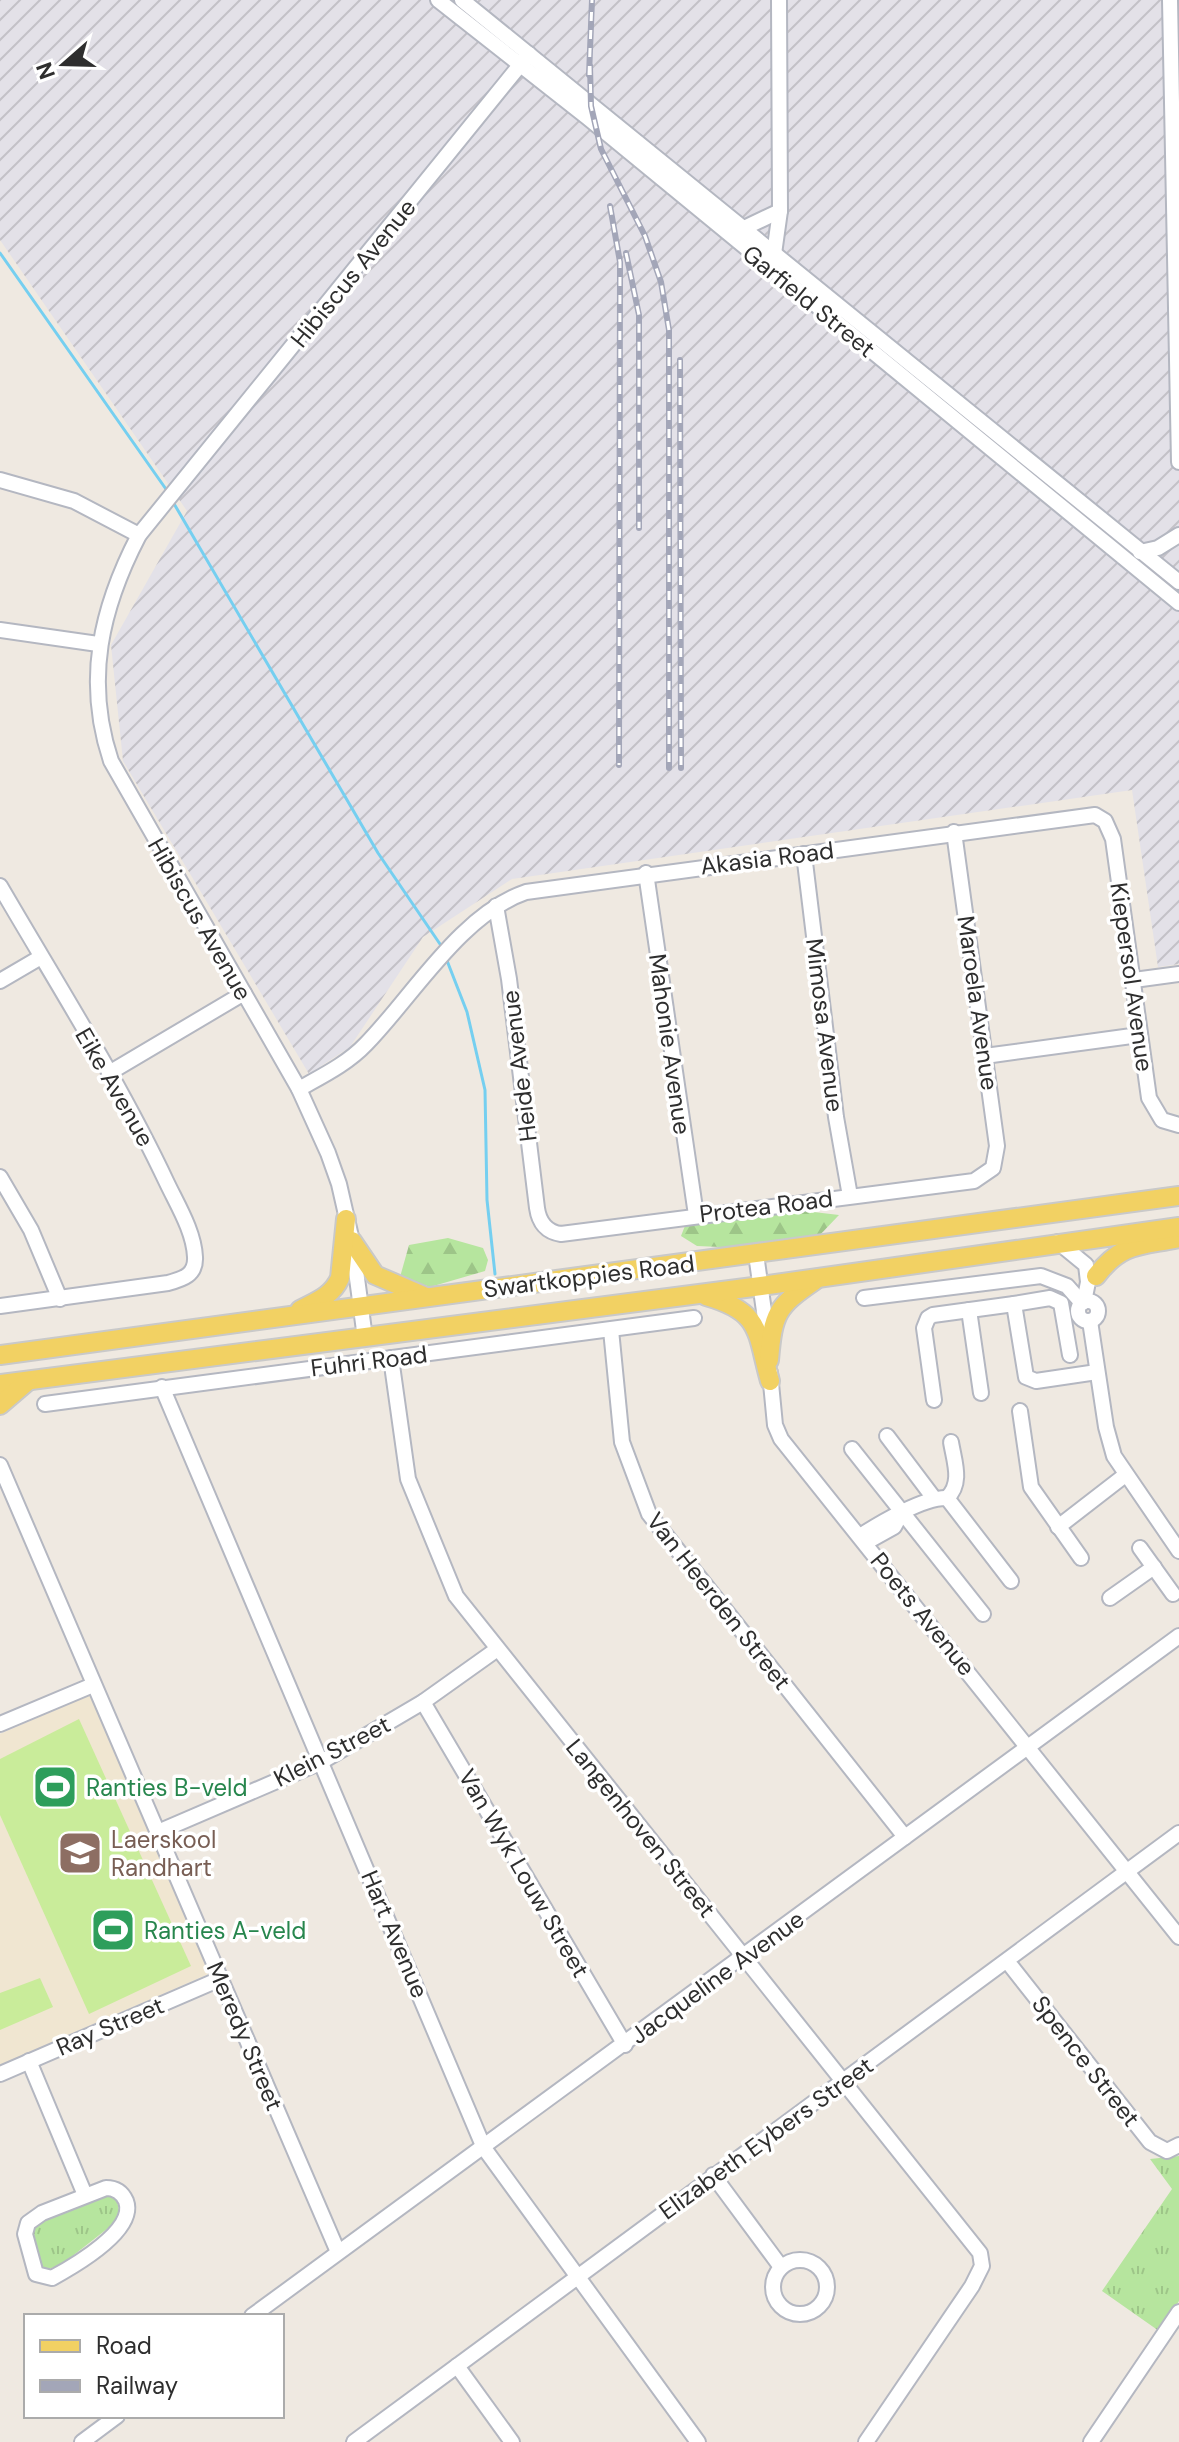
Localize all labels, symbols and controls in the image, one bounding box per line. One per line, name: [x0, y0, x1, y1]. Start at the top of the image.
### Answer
north arrow: [24, 24, 104, 104]
text: N: [29, 58, 62, 83]
street label: Hibiscus Avenue: [284, 192, 422, 354]
street label: Garfield Street: [736, 238, 882, 364]
street label: Hibiscus Avenue: [141, 832, 259, 1006]
street label: Akasia Road: [699, 834, 835, 882]
street label: Kiepersol Avenue: [1103, 881, 1161, 1073]
street label: Maroela Avenue: [950, 914, 1006, 1092]
street label: Mimosa Avenue: [799, 936, 851, 1114]
street label: Mahonie Avenue: [642, 952, 698, 1136]
street label: Heide Avenue: [494, 988, 544, 1144]
street label: Eike Avenue: [69, 1022, 161, 1152]
street label: Protea Road: [698, 1182, 834, 1230]
street label: Swartkoppies Road: [482, 1248, 696, 1304]
street label: Fuhri Road: [309, 1338, 429, 1384]
street label: Van Heerden Street: [640, 1506, 798, 1696]
street label: Poets Avenue: [864, 1546, 982, 1682]
street label: Klein Street: [268, 1708, 396, 1794]
street label: Langenhoven Street: [559, 1732, 723, 1924]
sports icon: Ranties B-veld: [31, 1763, 79, 1811]
street label: Van Wyk Louw Street: [452, 1763, 596, 1983]
place label: Ranties B-veld: [86, 1772, 248, 1803]
place label: Laerskool Randhart: [111, 1824, 216, 1883]
school or university icon: Laerskool Randhart: [56, 1829, 104, 1877]
street label: Hart Avenue: [354, 1866, 436, 2002]
street label: Jacqueline Avenue: [624, 1903, 810, 2051]
sports icon: Ranties A-veld: [89, 1906, 137, 1954]
place label: Ranties A-veld: [144, 1915, 306, 1946]
street label: Meredy Street: [200, 1957, 290, 2115]
street label: Ray Street: [51, 1989, 169, 2063]
street label: Spence Street: [1025, 1989, 1147, 2133]
street label: Elizabeth Eybers Street: [653, 2050, 879, 2226]
legend: [24, 2314, 284, 2418]
text: Road: [96, 2330, 152, 2361]
text: Railway: [96, 2370, 178, 2401]

